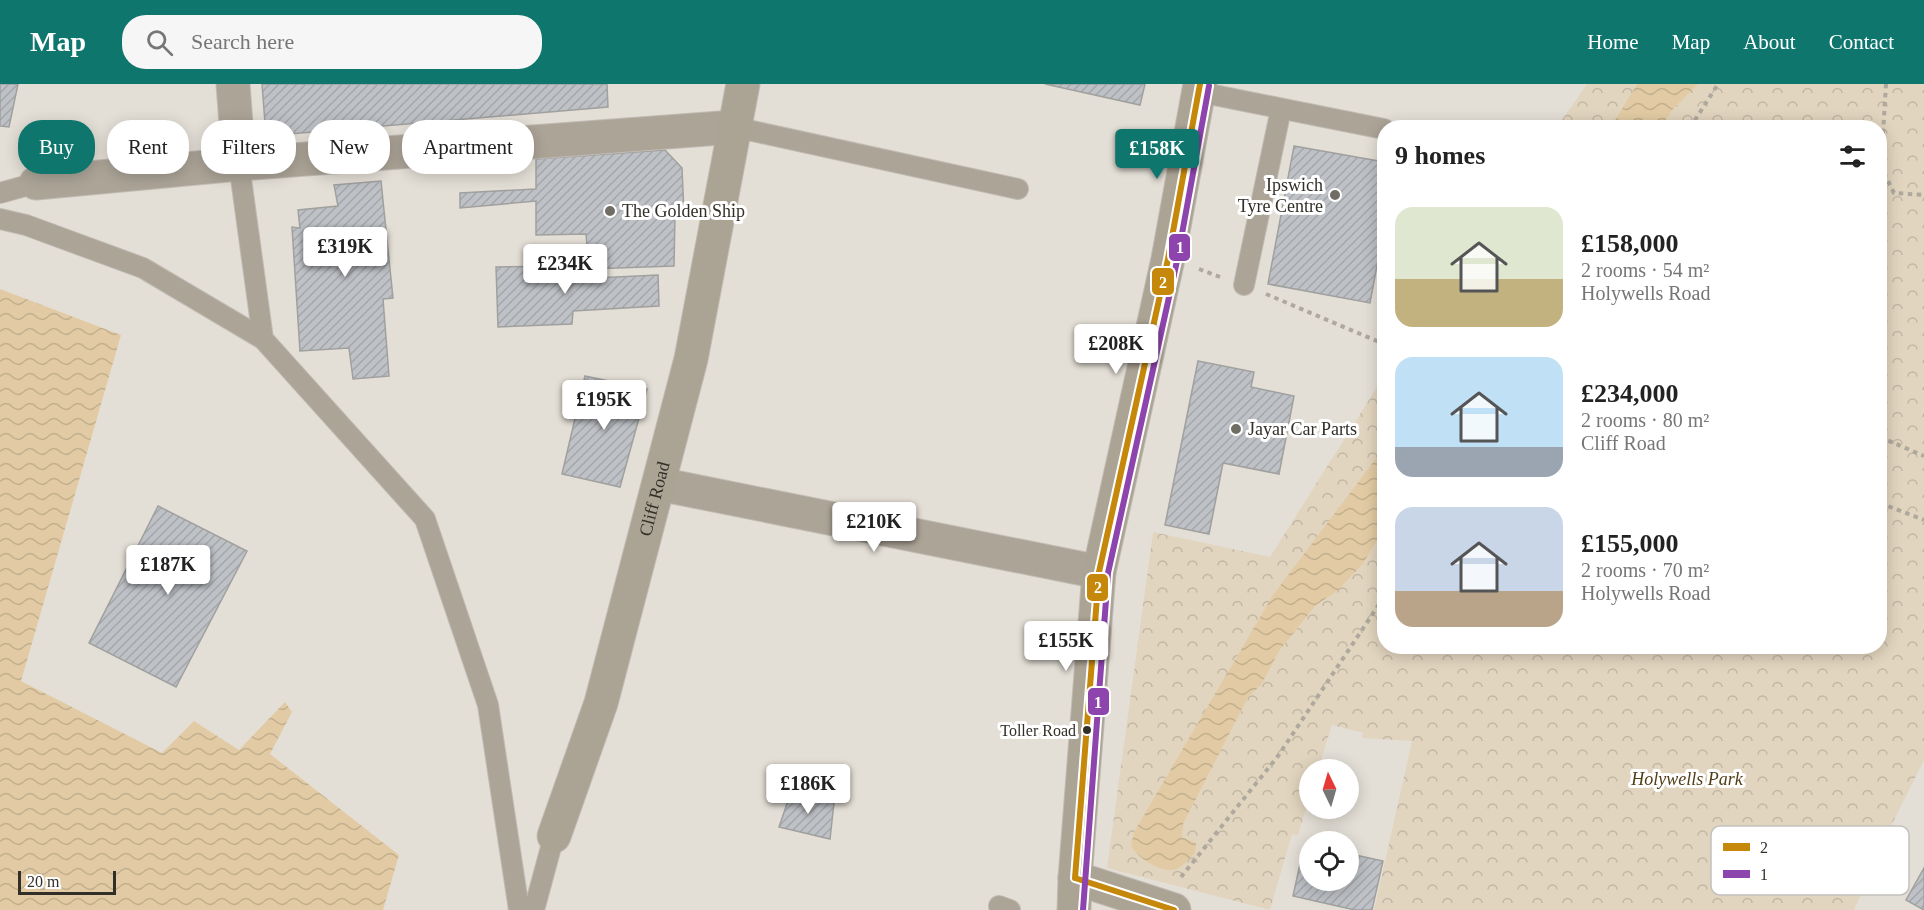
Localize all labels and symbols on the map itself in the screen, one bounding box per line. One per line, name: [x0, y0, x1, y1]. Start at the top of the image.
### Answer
pin: £158K: [1115, 129, 1199, 180]
place label: Ipswich Tyre Centre: [1238, 175, 1323, 216]
marker: Ipswich Tyre Centre: [1328, 188, 1342, 202]
place label: The Golden Ship: [622, 201, 745, 221]
marker: The Golden Ship: [603, 204, 617, 218]
pin: £319K: [303, 227, 387, 278]
line badge: 1: [1168, 233, 1191, 262]
text: 1: [1176, 239, 1184, 256]
pin: £234K: [523, 244, 607, 295]
line badge: 2: [1151, 267, 1175, 296]
text: 2: [1159, 274, 1167, 291]
pin: £208K: [1074, 324, 1158, 375]
pin: £195K: [562, 380, 646, 431]
place label: Jayar Car Parts: [1248, 419, 1357, 439]
marker: Jayar Car Parts: [1229, 422, 1243, 436]
street label: Cliff Road: [635, 460, 674, 538]
pin: £210K: [832, 502, 916, 553]
pin: £187K: [126, 545, 210, 596]
line badge: 2: [1086, 573, 1109, 602]
text: 2: [1094, 579, 1102, 596]
pin: £155K: [1024, 621, 1108, 672]
line badge: 1: [1087, 687, 1110, 716]
text: 1: [1094, 694, 1102, 711]
place label: Toller Road: [1000, 722, 1076, 739]
marker: Toller Road: [1081, 724, 1093, 736]
north arrow: [1299, 759, 1359, 819]
pin: £186K: [766, 764, 850, 815]
park label: Holywells Park: [1630, 769, 1744, 789]
legend: [1711, 826, 1909, 895]
text: 2: [1760, 839, 1768, 856]
text: 1: [1760, 866, 1768, 883]
scale bar: [18, 868, 116, 896]

